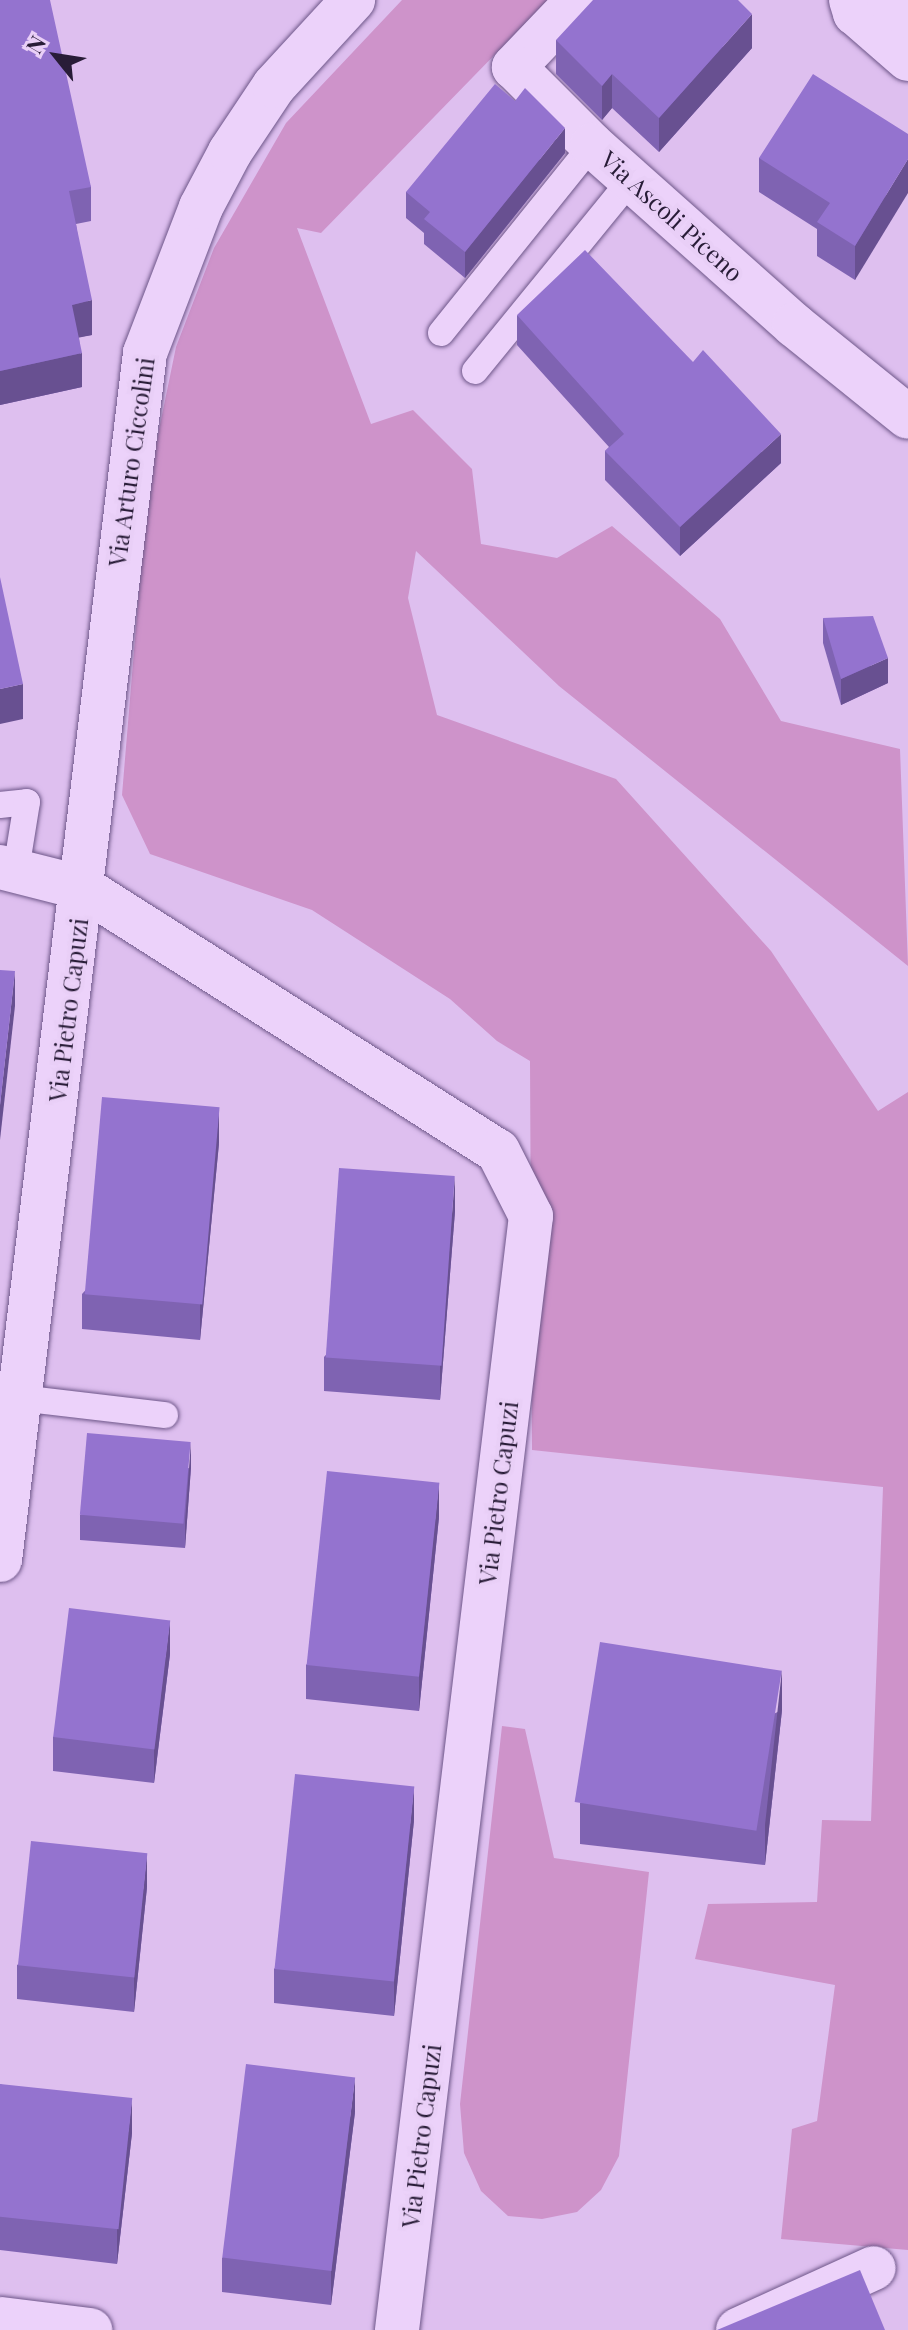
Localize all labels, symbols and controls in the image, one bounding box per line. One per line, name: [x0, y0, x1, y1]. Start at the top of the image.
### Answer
north arrow: [16, 16, 96, 96]
text: N: [18, 30, 52, 58]
street label: Via Ascoli Piceno: [595, 144, 749, 288]
street label: Via Arturo Ciccolini: [102, 355, 160, 569]
street label: Via Pietro Capuzi: [42, 916, 94, 1104]
street label: Via Pietro Capuzi: [472, 1399, 524, 1587]
street label: Via Pietro Capuzi: [395, 2042, 447, 2230]

